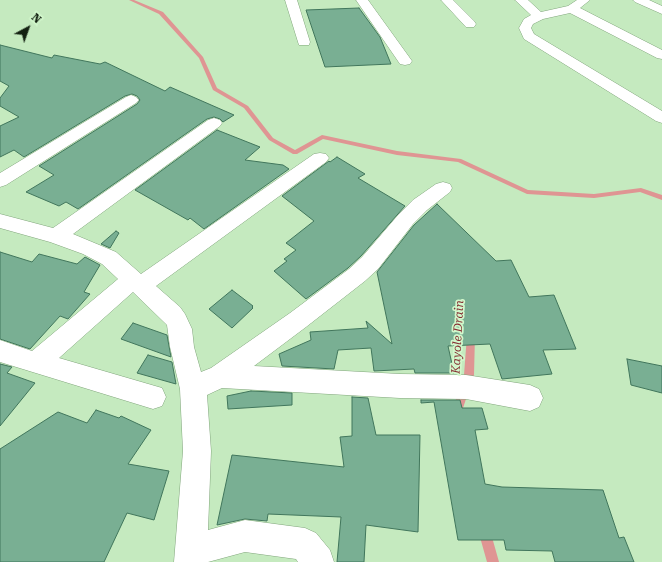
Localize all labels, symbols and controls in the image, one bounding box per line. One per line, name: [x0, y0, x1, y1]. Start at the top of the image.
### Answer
north arrow: [8, 8, 48, 48]
text: N: [29, 11, 44, 26]
water label: Kayole Drain: [449, 300, 467, 374]

